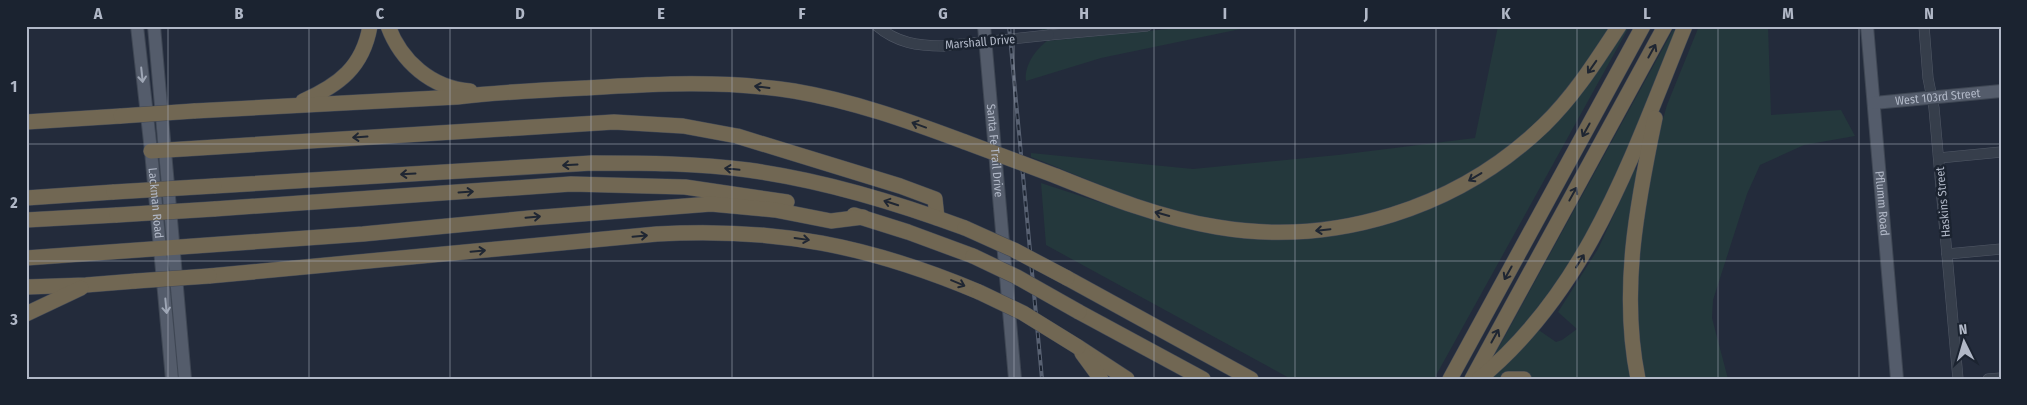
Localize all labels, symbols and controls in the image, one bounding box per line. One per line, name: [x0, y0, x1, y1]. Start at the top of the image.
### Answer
text: A: [93, 4, 103, 23]
text: B: [235, 4, 244, 23]
text: C: [376, 4, 385, 23]
text: D: [515, 4, 525, 23]
text: E: [657, 4, 665, 23]
text: F: [798, 4, 806, 23]
text: G: [938, 4, 948, 23]
text: H: [1079, 4, 1089, 23]
text: I: [1223, 4, 1227, 23]
text: J: [1363, 4, 1368, 23]
text: K: [1501, 4, 1511, 23]
text: L: [1643, 4, 1651, 23]
text: M: [1782, 4, 1794, 23]
text: N: [1924, 4, 1934, 23]
street label: Marshall Drive: [944, 32, 1016, 52]
one-way arrow: [1647, 44, 1657, 59]
one-way arrow: [1587, 60, 1597, 74]
one-way arrow: [137, 66, 147, 82]
text: 1: [11, 77, 17, 96]
one-way arrow: [754, 82, 770, 92]
street label: West 103rd Street: [1894, 86, 1981, 108]
street label: Santa Fe Trail Drive: [984, 103, 1006, 198]
one-way arrow: [912, 120, 928, 129]
one-way arrow: [1580, 123, 1590, 137]
one-way arrow: [353, 133, 369, 142]
one-way arrow: [563, 160, 579, 169]
one-way arrow: [725, 164, 741, 173]
street label: Haskins Street: [1933, 166, 1953, 238]
street label: Lackman Road: [146, 167, 166, 239]
one-way arrow: [400, 170, 416, 179]
street label: Pflumm Road: [1872, 170, 1892, 236]
one-way arrow: [1468, 173, 1482, 183]
one-way arrow: [458, 187, 474, 197]
one-way arrow: [1569, 187, 1579, 201]
text: 2: [9, 193, 18, 212]
one-way arrow: [884, 198, 899, 207]
one-way arrow: [1155, 209, 1171, 219]
one-way arrow: [525, 213, 541, 222]
one-way arrow: [1315, 225, 1331, 235]
one-way arrow: [632, 231, 648, 241]
one-way arrow: [794, 235, 810, 245]
one-way arrow: [470, 246, 486, 256]
one-way arrow: [1575, 254, 1585, 268]
one-way arrow: [1502, 265, 1512, 280]
one-way arrow: [950, 279, 965, 289]
one-way arrow: [161, 298, 170, 314]
text: 3: [9, 310, 18, 329]
north arrow: [1940, 318, 1990, 368]
text: N: [1958, 321, 1968, 338]
one-way arrow: [1491, 329, 1500, 344]

